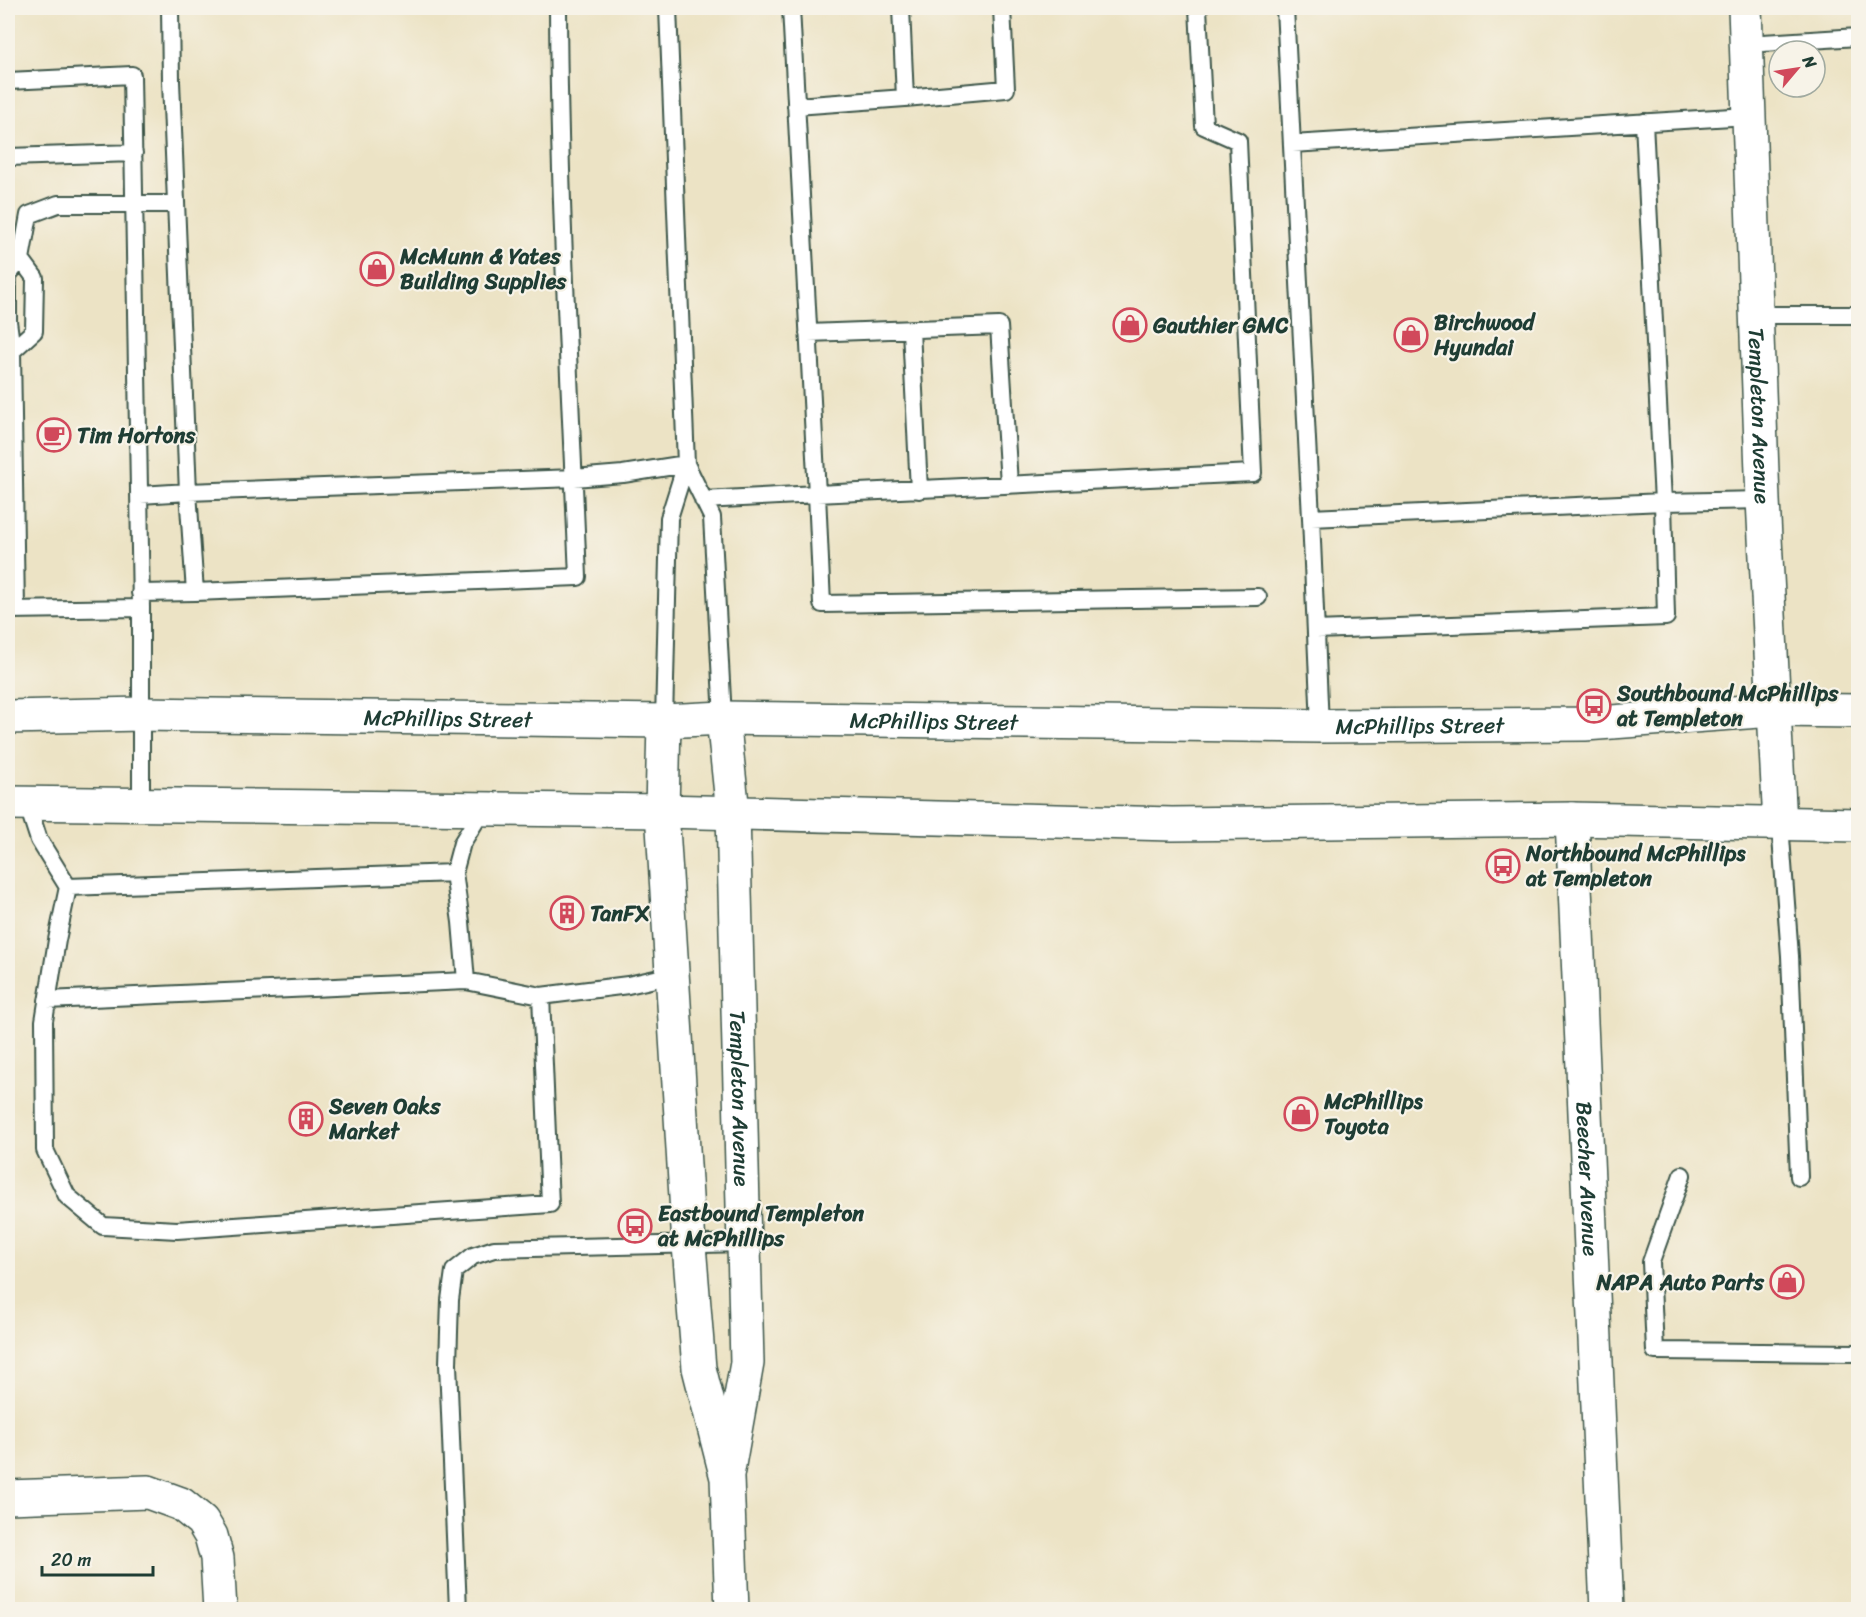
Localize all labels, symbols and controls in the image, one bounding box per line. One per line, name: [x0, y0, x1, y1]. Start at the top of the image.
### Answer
north arrow: [1767, 39, 1827, 99]
text: N: [1794, 49, 1825, 75]
place label: McMunn & Yates Building Supplies: [399, 237, 567, 301]
shop icon: McMunn & Yates Building Supplies: [359, 251, 395, 287]
place label: Birchwood Hyundai: [1433, 303, 1537, 367]
place label: Gauthier GMC: [1152, 306, 1289, 345]
shop icon: Gauthier GMC: [1112, 307, 1148, 343]
shop icon: Birchwood Hyundai: [1393, 317, 1429, 353]
street label: Templeton Avenue: [1737, 327, 1783, 505]
place label: Tim Hortons: [77, 416, 196, 455]
cafe icon: Tim Hortons: [36, 417, 72, 453]
place label: Southbound McPhillips at Templeton: [1616, 674, 1839, 738]
bus stop icon: Southbound McPhillips at Templeton: [1576, 688, 1612, 724]
street label: McPhillips Street: [363, 697, 534, 739]
street label: McPhillips Street: [849, 700, 1019, 741]
street label: McPhillips Street: [1335, 705, 1505, 745]
place label: Northbound McPhillips at Templeton: [1525, 834, 1746, 898]
bus stop icon: Northbound McPhillips at Templeton: [1485, 848, 1521, 884]
place label: TanFX: [590, 894, 650, 933]
building icon: TanFX: [549, 895, 585, 931]
street label: Templeton Avenue: [719, 1010, 762, 1187]
place label: McPhillips Toyota: [1323, 1082, 1424, 1146]
place label: Seven Oaks Market: [328, 1087, 441, 1151]
shop icon: McPhillips Toyota: [1283, 1096, 1319, 1132]
building icon: Seven Oaks Market: [288, 1101, 324, 1137]
street label: Beecher Avenue: [1565, 1101, 1611, 1257]
place label: Eastbound Templeton at McPhillips: [657, 1194, 864, 1258]
bus stop icon: Eastbound Templeton at McPhillips: [617, 1208, 653, 1244]
place label: NAPA Auto Parts: [1595, 1263, 1765, 1302]
shop icon: NAPA Auto Parts: [1769, 1264, 1805, 1300]
scale bar: [42, 1539, 153, 1577]
text: 20 m: [51, 1544, 91, 1576]

